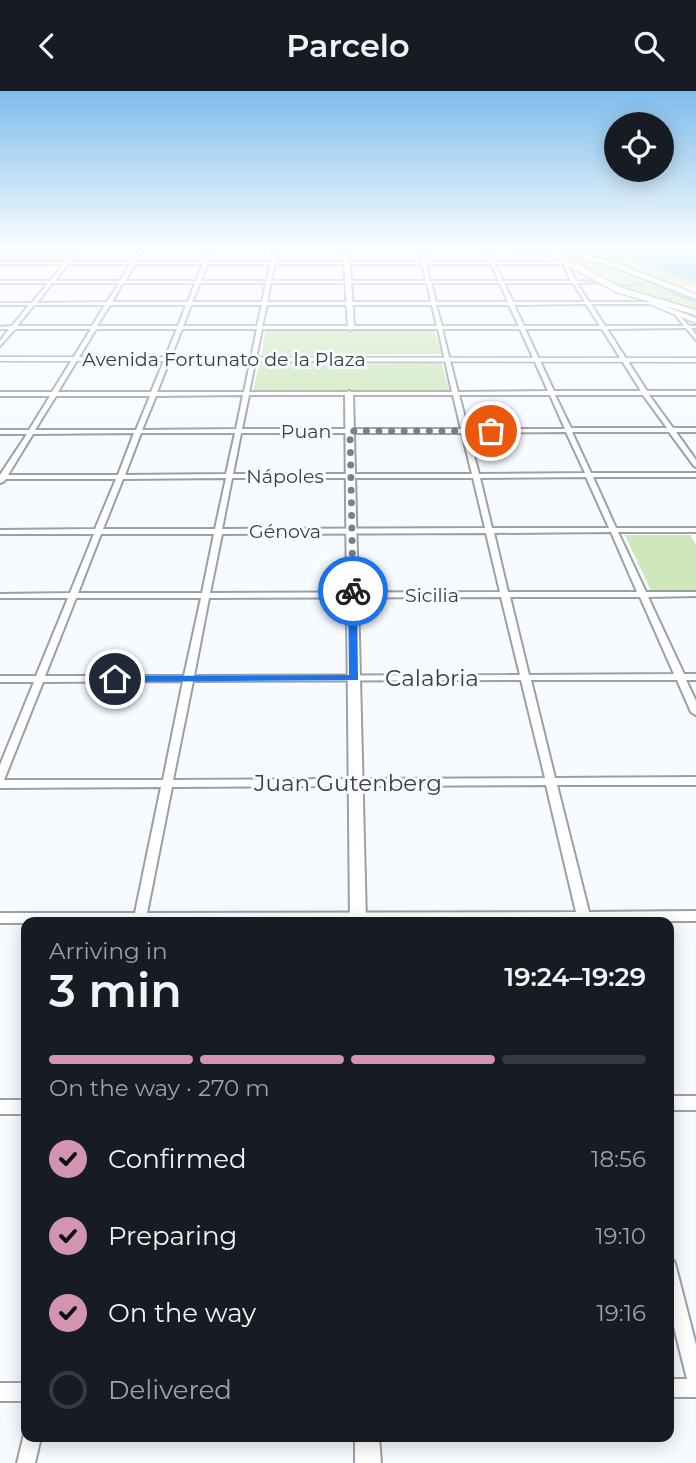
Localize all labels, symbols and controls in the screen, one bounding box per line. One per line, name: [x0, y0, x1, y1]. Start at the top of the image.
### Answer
text: Parcelo: [286, 26, 410, 65]
icon: back: [28, 27, 66, 65]
icon: search: [630, 27, 668, 65]
map controls: [604, 112, 674, 182]
button: locate: [604, 112, 674, 182]
street label: Avenida Fortunato de la Plaza: [82, 348, 366, 371]
pin: [461, 401, 521, 461]
icon: bag: [472, 412, 510, 450]
street label: Puan: [281, 420, 331, 443]
street label: Nápoles: [246, 465, 324, 488]
street label: Génova: [249, 520, 321, 543]
courier: [318, 556, 388, 626]
icon: bike: [334, 572, 372, 610]
street label: Sicilia: [405, 584, 459, 607]
pin: [85, 649, 145, 709]
icon: home: [96, 660, 134, 698]
street label: Calabria: [385, 664, 479, 692]
street label: Juan Gutenberg: [253, 769, 442, 797]
text: Arriving in: [49, 937, 168, 965]
text: 19:24–19:29: [504, 961, 646, 993]
text: 3 min: [49, 962, 182, 1019]
text: On the way · 270 m: [49, 1074, 270, 1102]
icon: check: [49, 1140, 87, 1178]
text: Confirmed: [108, 1143, 247, 1175]
text: 18:56: [591, 1145, 646, 1173]
icon: check: [49, 1217, 87, 1255]
text: Preparing: [108, 1220, 237, 1252]
text: 19:10: [595, 1222, 646, 1250]
icon: check: [49, 1294, 87, 1332]
text: On the way: [108, 1297, 256, 1329]
text: 19:16: [597, 1299, 646, 1327]
text: Delivered: [108, 1374, 232, 1406]

